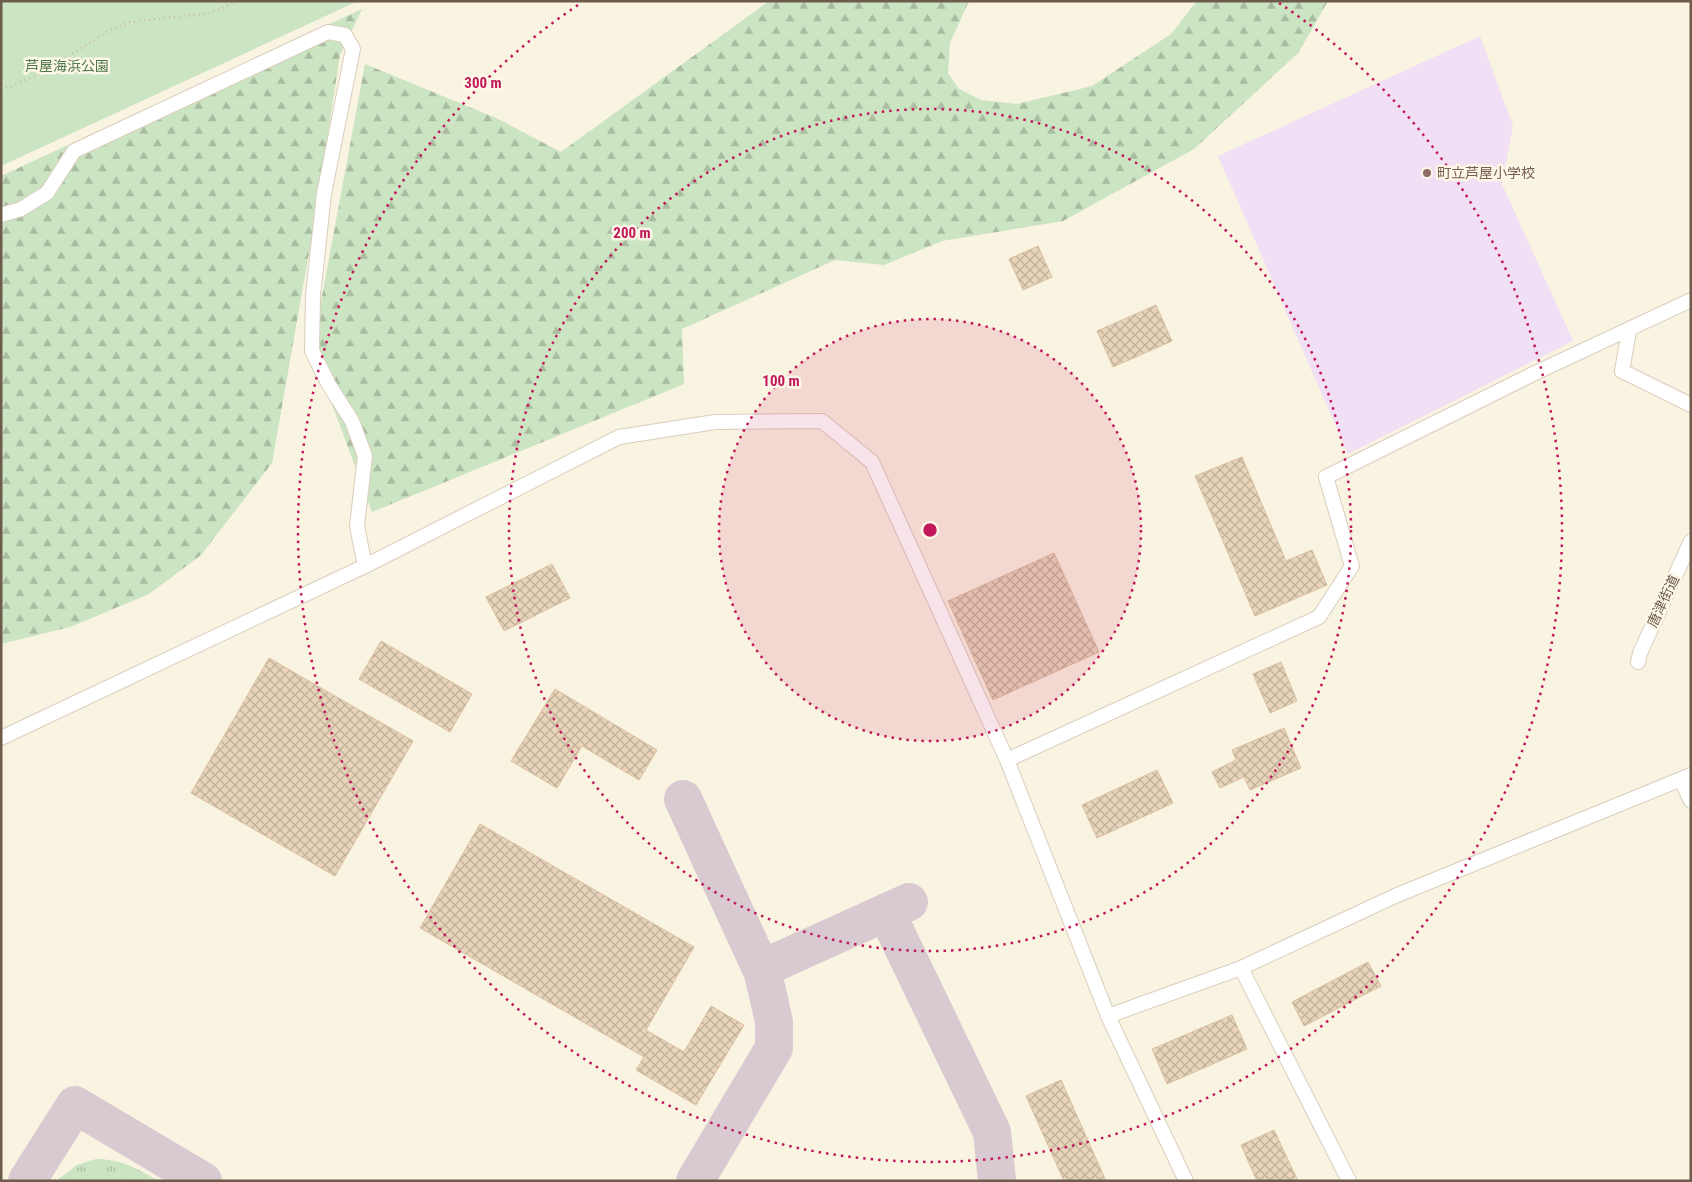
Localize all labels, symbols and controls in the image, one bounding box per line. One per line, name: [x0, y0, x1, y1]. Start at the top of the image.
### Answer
park label: 芦屋海浜公園: [25, 58, 109, 74]
text: 300 m: [464, 74, 502, 92]
place label: 町立芦屋小学校: [1437, 165, 1535, 181]
marker: 町立芦屋小学校: [1421, 167, 1433, 179]
text: 200 m: [613, 224, 651, 242]
text: 100 m: [762, 372, 800, 390]
centre of rings: [921, 521, 939, 539]
street label: 唐津街道: [1644, 572, 1682, 630]

